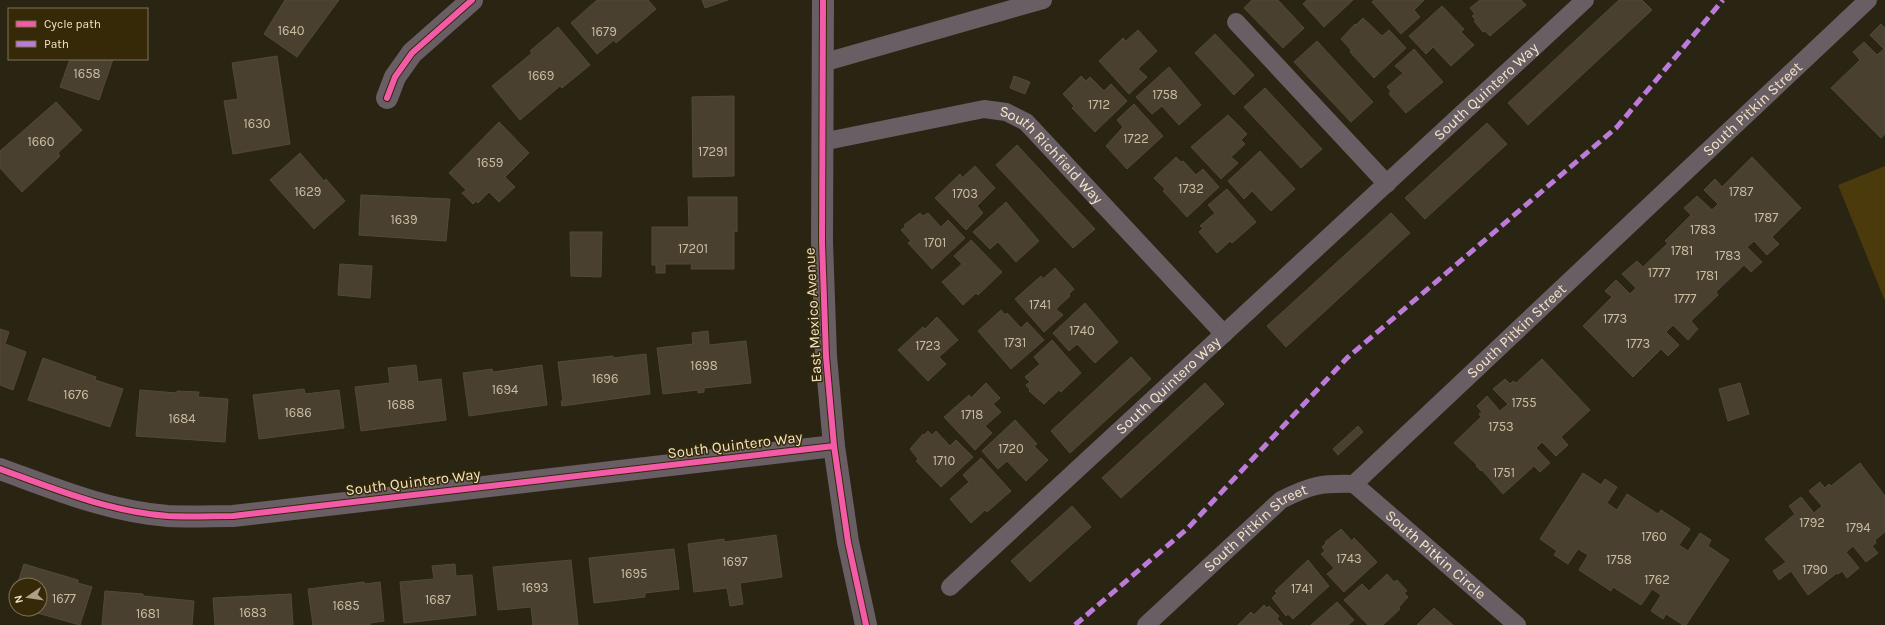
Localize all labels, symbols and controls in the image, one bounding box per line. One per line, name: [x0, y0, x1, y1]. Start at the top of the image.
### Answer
legend: [8, 8, 148, 60]
text: Cycle path: [44, 17, 101, 31]
house number: 1640: [278, 23, 305, 38]
house number: 1679: [591, 24, 617, 39]
text: Path: [44, 37, 69, 51]
street label: South Quintero Way: [1430, 39, 1542, 144]
street label: South Pitkin Street: [1699, 58, 1806, 160]
house number: 1658: [73, 66, 101, 81]
house number: 1669: [528, 68, 554, 83]
house number: 1758: [1152, 87, 1178, 102]
house number: 1712: [1088, 97, 1110, 112]
street label: South Richfield Way: [999, 102, 1107, 208]
house number: 1630: [243, 116, 271, 131]
house number: 1722: [1123, 131, 1149, 146]
house number: 1660: [28, 134, 55, 149]
house number: 17291: [698, 144, 728, 159]
house number: 1659: [477, 155, 503, 170]
house number: 1732: [1178, 181, 1204, 196]
house number: 1629: [295, 184, 321, 199]
house number: 1787: [1729, 184, 1753, 199]
house number: 1703: [952, 186, 978, 201]
house number: 1787: [1754, 210, 1778, 225]
house number: 1639: [391, 212, 417, 227]
house number: 1783: [1690, 222, 1716, 237]
house number: 1701: [924, 235, 946, 250]
house number: 17201: [678, 241, 708, 256]
house number: 1781: [1671, 243, 1693, 258]
street label: East Mexico Avenue: [800, 247, 826, 383]
house number: 1783: [1715, 248, 1741, 263]
house number: 1777: [1648, 265, 1670, 280]
house number: 1781: [1696, 268, 1718, 283]
street label: South Pitkin Street: [1463, 280, 1570, 382]
house number: 1777: [1674, 291, 1696, 306]
house number: 1741: [1029, 297, 1051, 312]
house number: 1773: [1603, 311, 1627, 326]
house number: 1740: [1069, 323, 1095, 338]
street label: South Quintero Way: [1112, 333, 1224, 438]
house number: 1731: [1004, 335, 1026, 350]
house number: 1773: [1626, 336, 1650, 351]
house number: 1723: [915, 338, 941, 353]
house number: 1698: [690, 358, 718, 373]
house number: 1696: [592, 371, 618, 386]
house number: 1694: [492, 382, 518, 397]
house number: 1676: [63, 387, 89, 402]
house number: 1755: [1511, 395, 1537, 410]
house number: 1688: [387, 397, 415, 412]
house number: 1686: [284, 405, 312, 420]
house number: 1718: [961, 407, 983, 422]
house number: 1684: [169, 411, 196, 426]
house number: 1753: [1488, 419, 1514, 434]
street label: South Quintero Way: [667, 428, 803, 462]
house number: 1720: [998, 441, 1024, 456]
house number: 1710: [933, 453, 955, 468]
street label: South Quintero Way: [345, 465, 481, 499]
house number: 1751: [1493, 465, 1515, 480]
street label: South Pitkin Street: [1200, 480, 1310, 576]
street label: South Pitkin Circle: [1382, 506, 1490, 603]
house number: 1792: [1799, 515, 1825, 530]
house number: 1794: [1845, 520, 1871, 535]
house number: 1760: [1641, 529, 1667, 544]
house number: 1743: [1336, 551, 1362, 566]
house number: 1758: [1606, 552, 1632, 567]
house number: 1697: [722, 554, 748, 569]
house number: 1790: [1802, 562, 1828, 577]
house number: 1695: [621, 566, 647, 581]
house number: 1762: [1644, 572, 1670, 587]
north arrow: [8, 577, 48, 617]
house number: 1693: [522, 580, 548, 595]
house number: 1741: [1291, 581, 1313, 596]
house number: 1677: [52, 591, 76, 606]
house number: 1687: [425, 592, 451, 607]
text: N: [12, 594, 26, 604]
house number: 1685: [332, 598, 360, 613]
house number: 1683: [239, 605, 267, 620]
house number: 1681: [136, 606, 160, 621]

